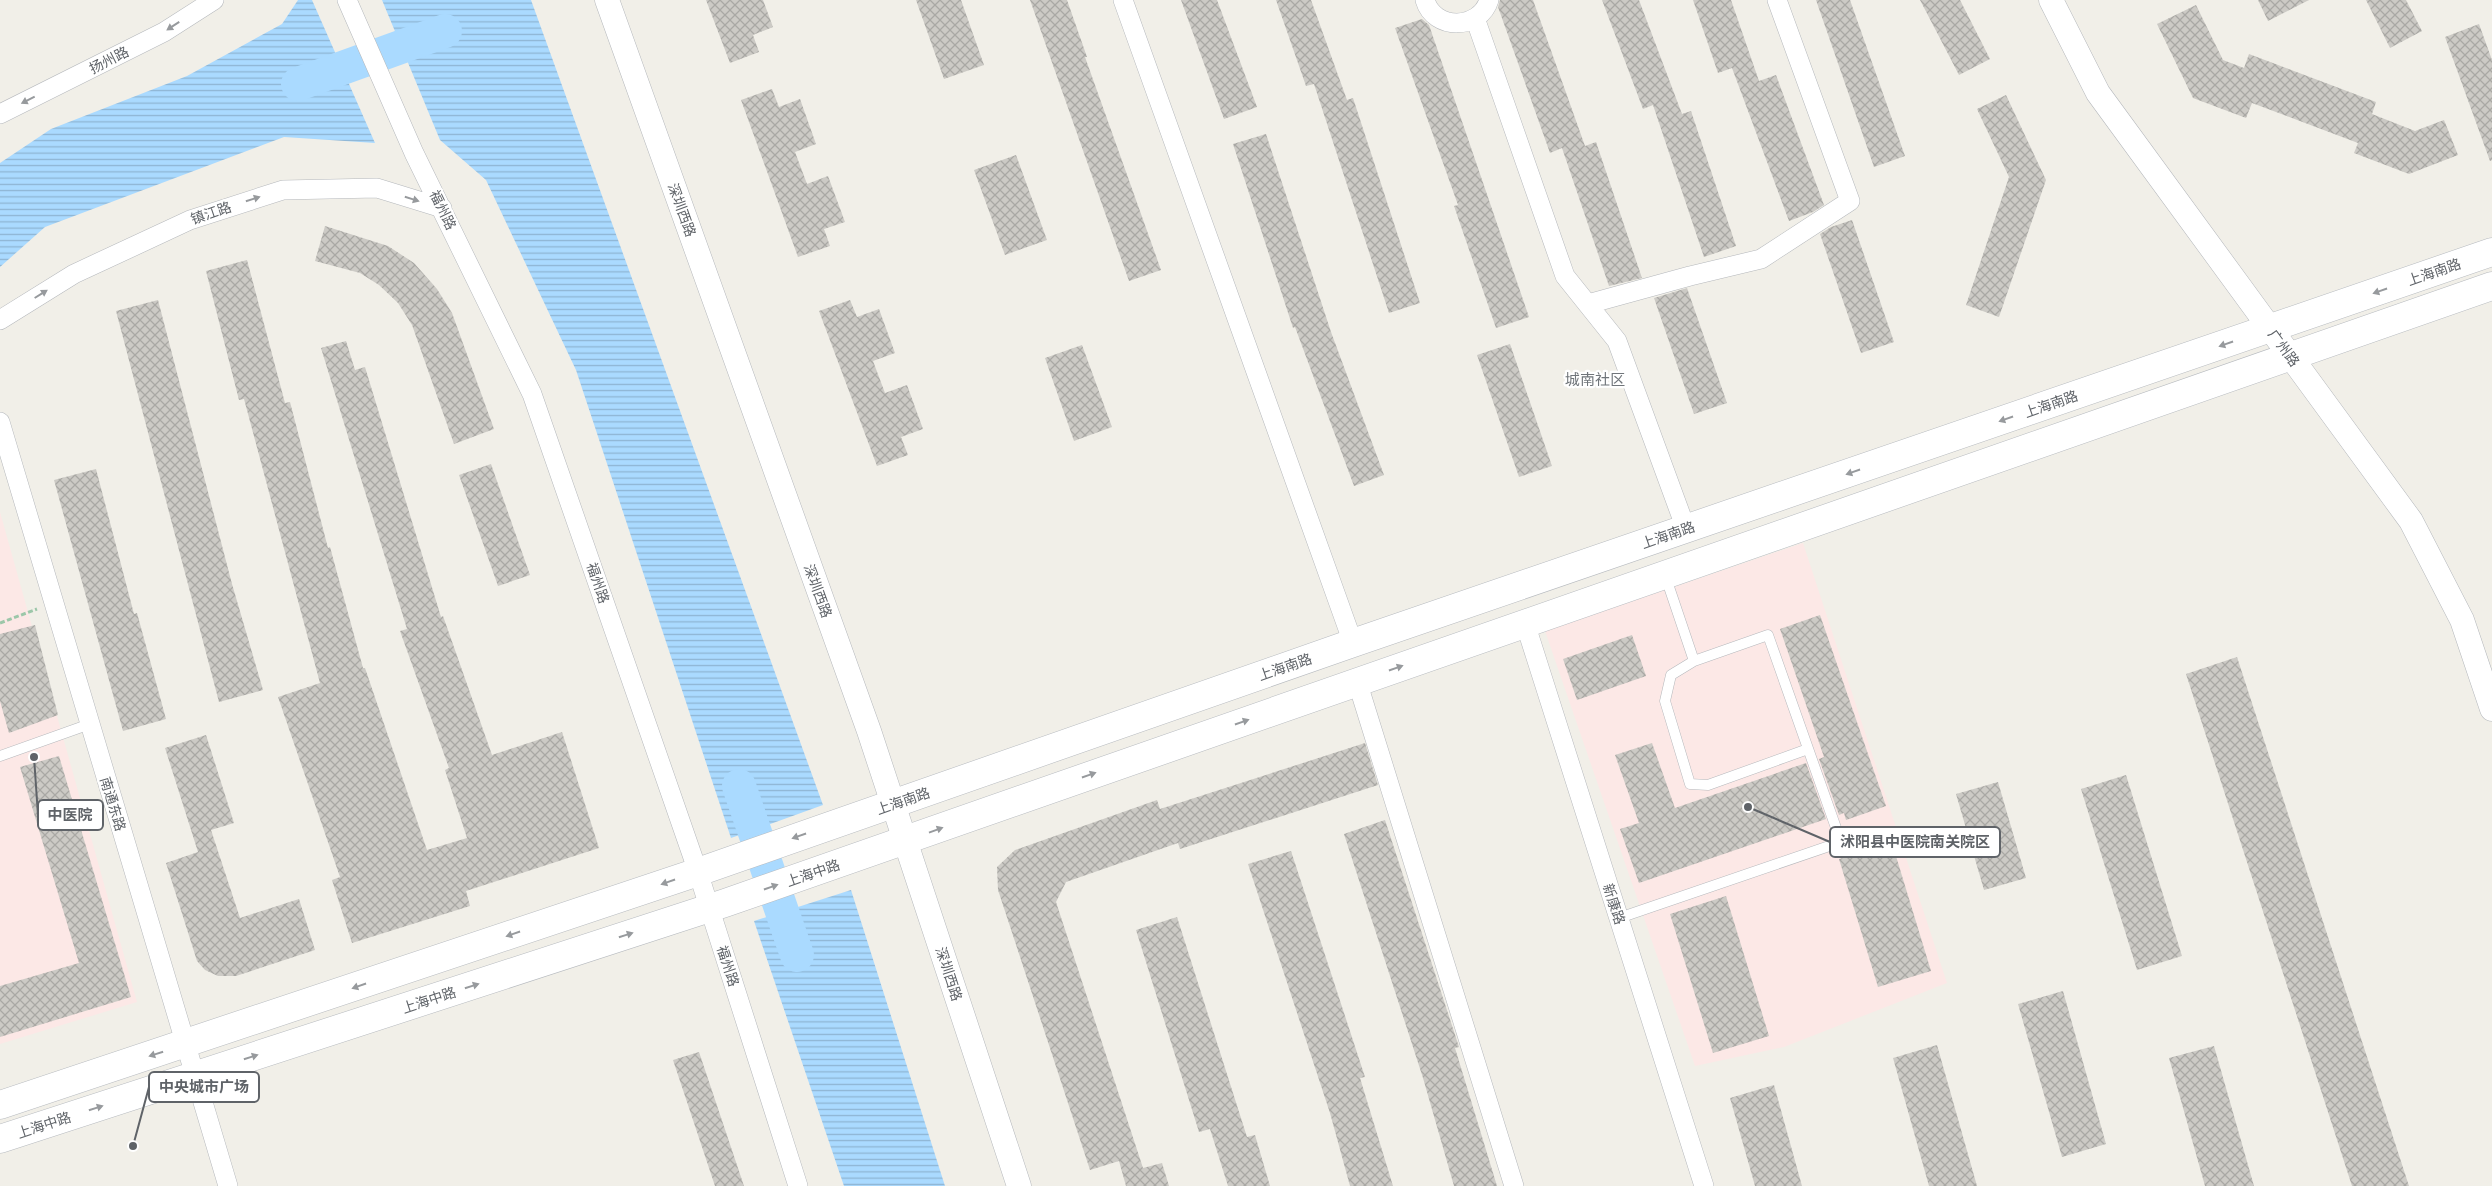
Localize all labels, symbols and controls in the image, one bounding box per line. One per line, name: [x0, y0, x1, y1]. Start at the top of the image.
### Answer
one-way arrow: [167, 22, 180, 31]
street label: 扬州路: [86, 42, 131, 77]
one-way arrow: [21, 96, 36, 104]
street label: 深圳西路: [665, 181, 700, 239]
street label: 福州路: [427, 187, 460, 232]
one-way arrow: [246, 195, 261, 203]
one-way arrow: [405, 196, 420, 203]
street label: 镇江路: [188, 198, 233, 227]
street label: 上海南路: [2405, 254, 2463, 289]
one-way arrow: [2372, 287, 2387, 295]
one-way arrow: [35, 290, 48, 299]
street label: 广州路: [2265, 326, 2304, 370]
one-way arrow: [2219, 341, 2234, 348]
district label: 城南社区: [1565, 370, 1625, 388]
street label: 上海南路: [2022, 386, 2080, 421]
one-way arrow: [1999, 416, 2014, 424]
one-way arrow: [1845, 469, 1860, 476]
street label: 上海南路: [1639, 517, 1697, 552]
street label: 福州路: [584, 560, 613, 605]
street label: 深圳西路: [801, 562, 836, 620]
street label: 上海南路: [1256, 649, 1314, 684]
one-way arrow: [1388, 664, 1403, 671]
one-way arrow: [1235, 717, 1250, 725]
one-way arrow: [1081, 771, 1096, 778]
street label: 南通东路: [97, 775, 130, 833]
street label: 上海南路: [874, 783, 932, 818]
callout: 中医院: [38, 800, 103, 830]
text: 中医院: [47, 805, 93, 823]
one-way arrow: [929, 826, 944, 834]
callout: 沭阳县中医院南关院区: [1830, 827, 2000, 857]
text: 沭阳县中医院南关院区: [1840, 832, 1990, 850]
one-way arrow: [791, 833, 806, 841]
street label: 上海中路: [784, 855, 842, 890]
one-way arrow: [660, 879, 675, 887]
street label: 新康路: [1600, 881, 1629, 926]
one-way arrow: [764, 883, 779, 891]
one-way arrow: [506, 931, 521, 938]
one-way arrow: [619, 931, 634, 939]
street label: 福州路: [714, 943, 743, 988]
street label: 深圳西路: [933, 945, 966, 1003]
one-way arrow: [464, 981, 479, 989]
one-way arrow: [352, 983, 367, 990]
street label: 上海中路: [400, 983, 458, 1016]
one-way arrow: [148, 1051, 163, 1058]
one-way arrow: [243, 1053, 258, 1061]
callout: 中央城市广场: [149, 1072, 259, 1102]
text: 中央城市广场: [159, 1077, 249, 1095]
one-way arrow: [89, 1104, 104, 1111]
street label: 上海中路: [15, 1108, 73, 1141]

